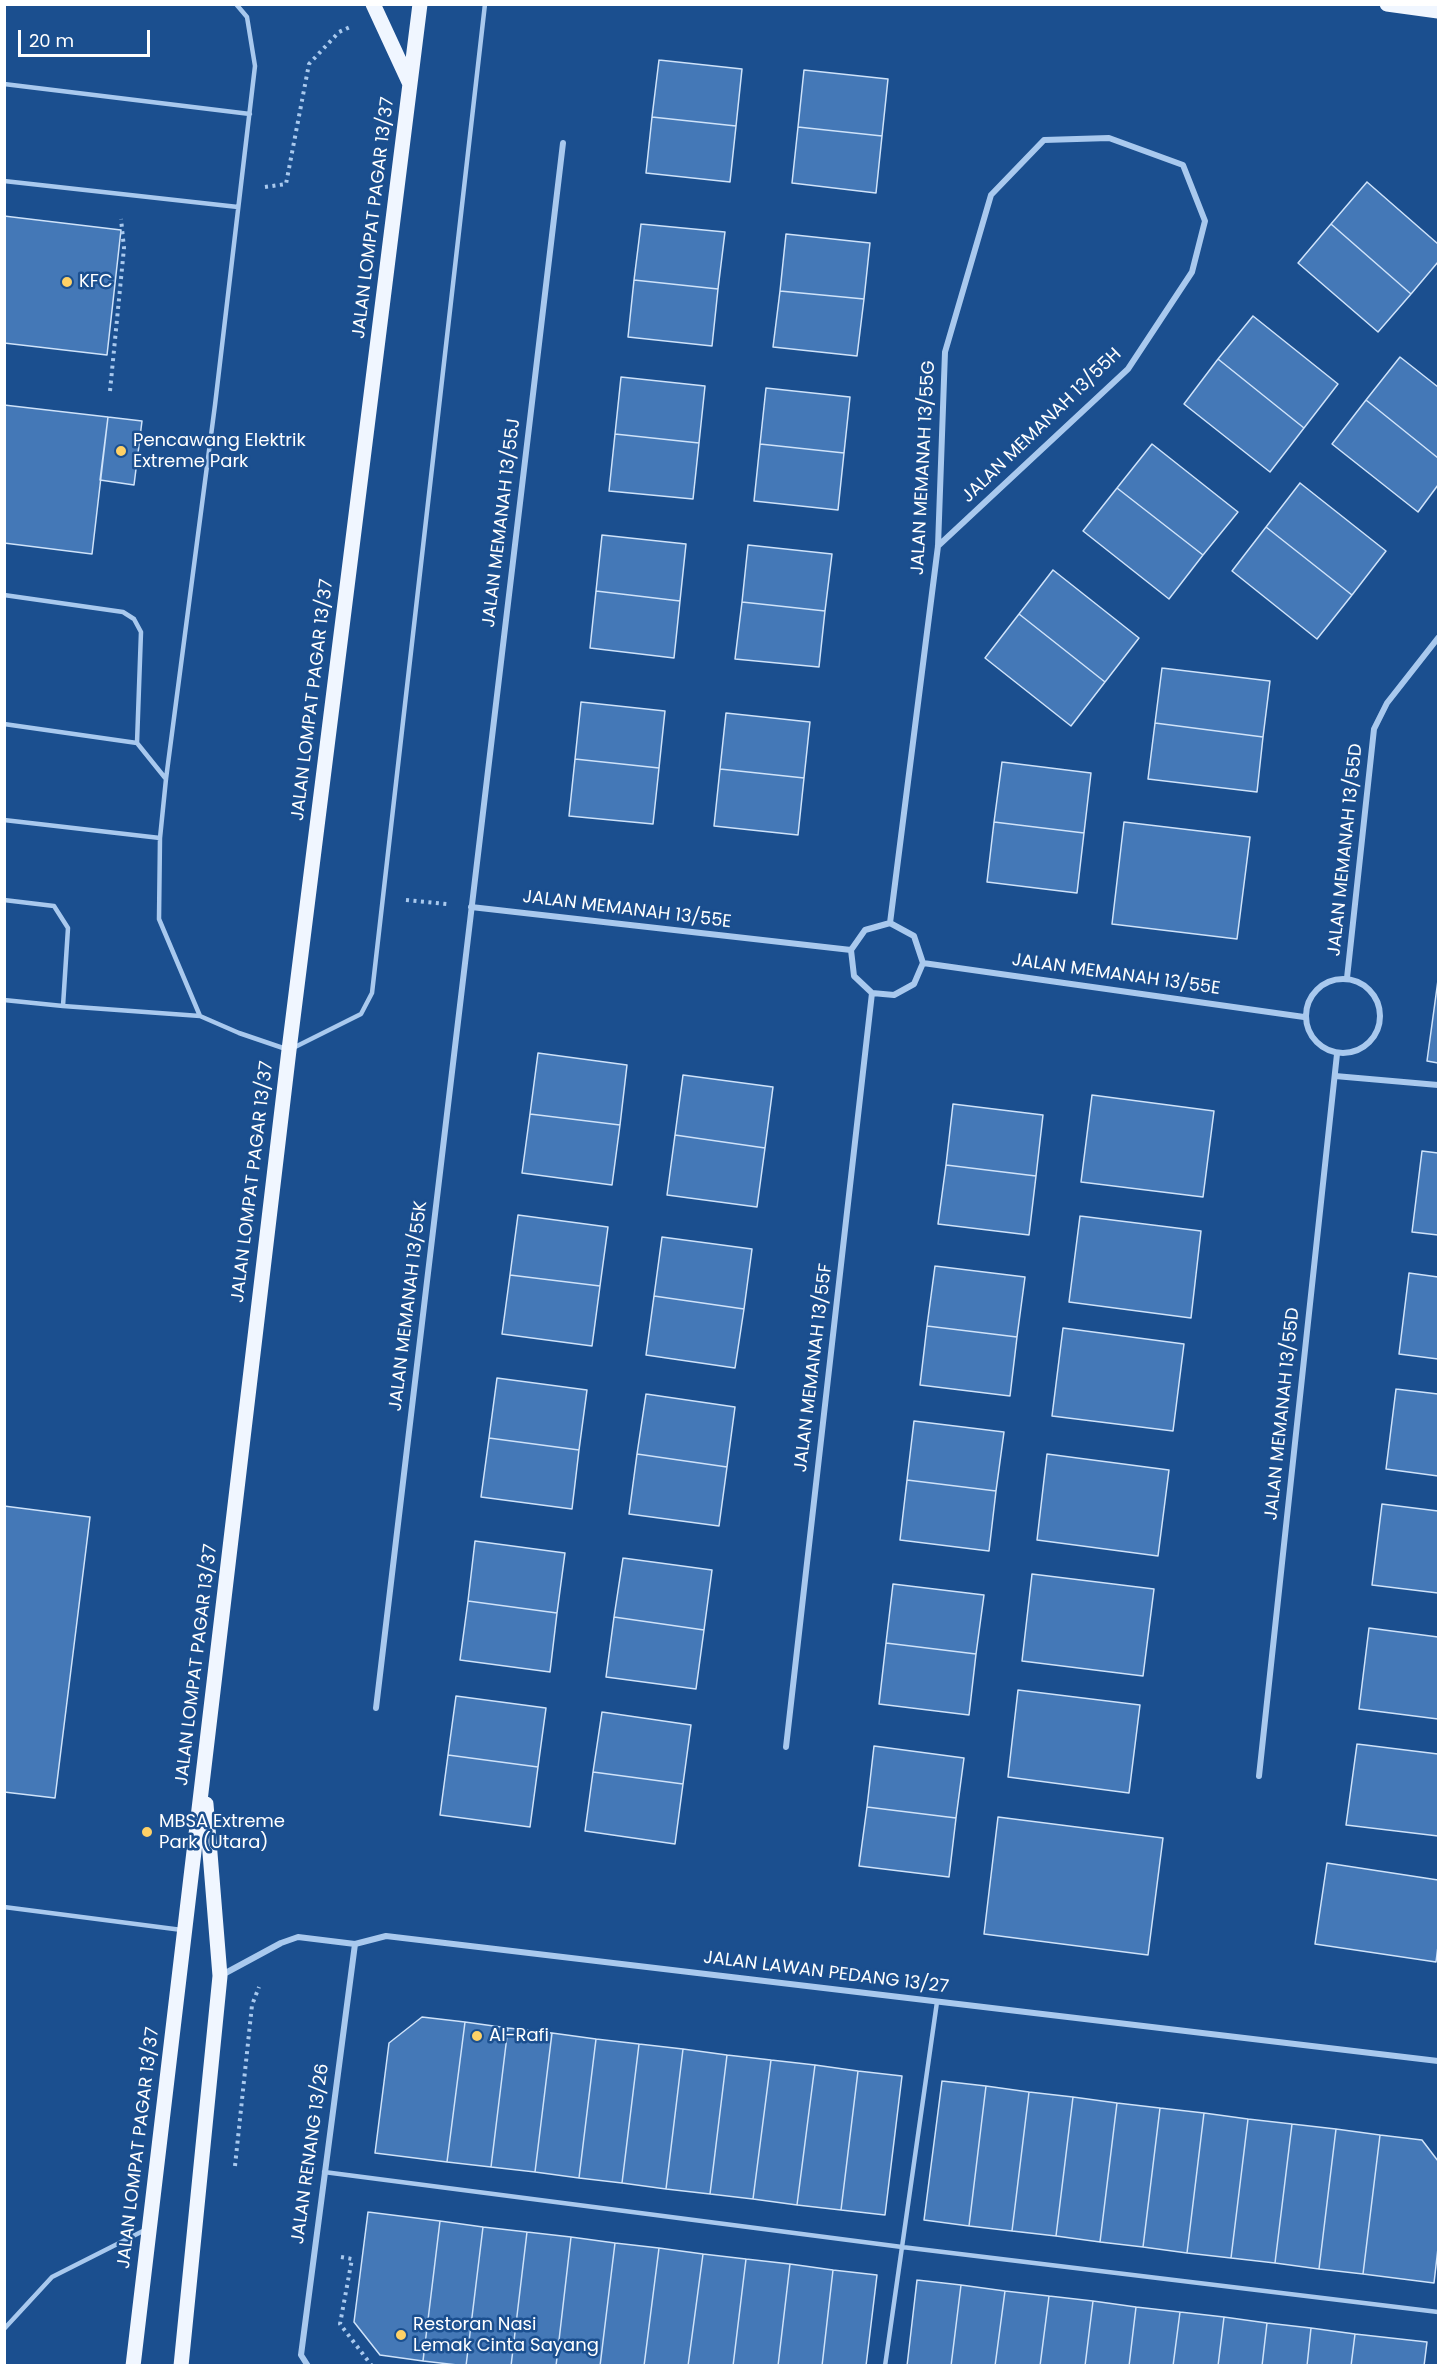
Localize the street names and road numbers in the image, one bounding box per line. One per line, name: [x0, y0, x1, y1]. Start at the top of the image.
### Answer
street label: JALAN LOMPAT PAGAR 13/37: [348, 96, 400, 340]
street label: JALAN MEMANAH 13/55H: [958, 344, 1126, 508]
street label: JALAN MEMANAH 13/55G: [908, 360, 940, 576]
street label: JALAN MEMANAH 13/55J: [478, 417, 526, 629]
street label: JALAN LOMPAT PAGAR 13/37: [287, 578, 339, 822]
street label: JALAN MEMANAH 13/55D: [1324, 743, 1368, 957]
street label: JALAN MEMANAH 13/55E: [521, 886, 733, 934]
street label: JALAN MEMANAH 13/55E: [1010, 950, 1222, 1000]
street label: JALAN LOMPAT PAGAR 13/37: [227, 1060, 279, 1304]
street label: JALAN MEMANAH 13/55K: [385, 1200, 433, 1412]
street label: JALAN MEMANAH 13/55F: [790, 1262, 838, 1474]
street label: JALAN MEMANAH 13/55D: [1261, 1307, 1305, 1521]
street label: JALAN LOMPAT PAGAR 13/37: [171, 1543, 223, 1787]
street label: JALAN LAWAN PEDANG 13/27: [702, 1947, 950, 1999]
street label: JALAN LOMPAT PAGAR 13/37: [113, 2026, 165, 2270]
street label: JALAN RENANG 13/26: [288, 2062, 334, 2246]

